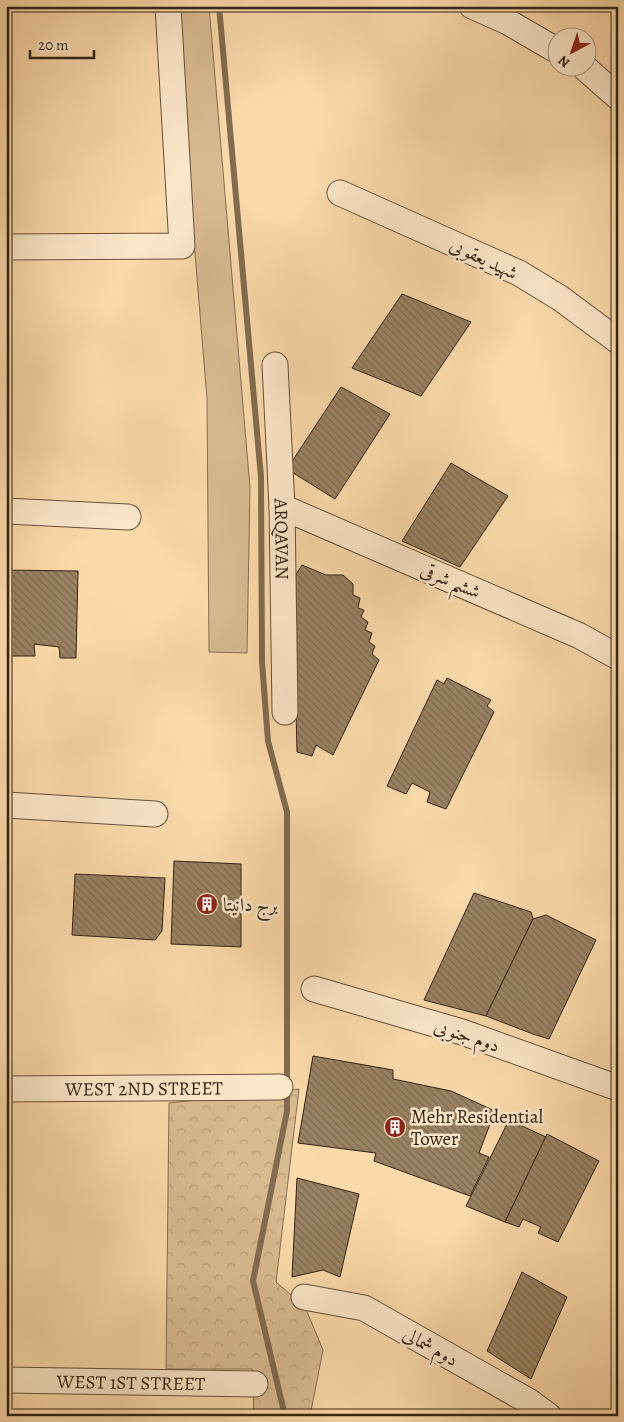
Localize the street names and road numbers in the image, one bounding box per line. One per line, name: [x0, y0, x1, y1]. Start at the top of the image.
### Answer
street label: شهید یعقوبی: [445, 232, 522, 287]
street label: ARQAVAN: [268, 497, 295, 580]
street label: ششم شرقی: [414, 557, 485, 611]
street label: دوم جنوبی: [430, 1013, 503, 1062]
street label: WEST 2ND STREET: [64, 1075, 224, 1103]
street label: دوم شمالی: [397, 1321, 463, 1375]
street label: WEST 1ST STREET: [55, 1369, 206, 1397]

